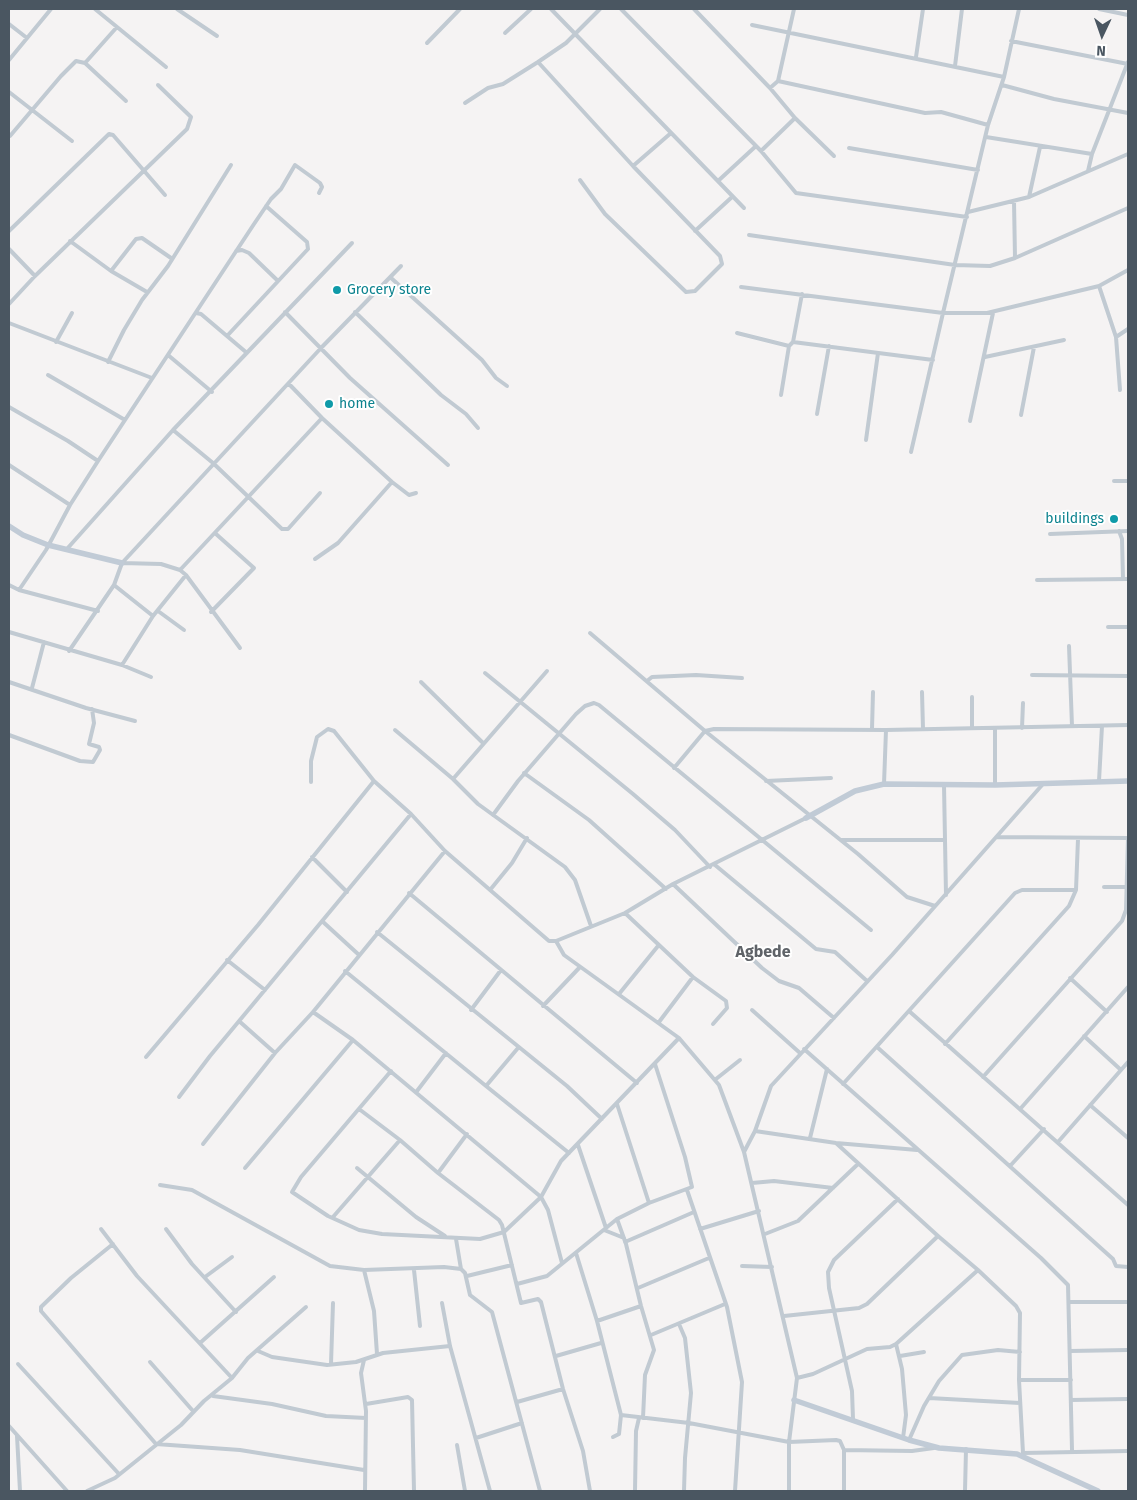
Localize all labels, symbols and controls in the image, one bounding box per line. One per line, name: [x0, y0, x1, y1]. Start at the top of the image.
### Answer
north arrow: [1077, 10, 1127, 60]
text: N: [1096, 42, 1106, 59]
place label: Grocery store: [347, 282, 431, 298]
marker: Grocery store: [331, 284, 343, 296]
place label: home: [339, 396, 375, 412]
marker: home: [323, 398, 335, 410]
place label: buildings: [1045, 511, 1104, 527]
marker: buildings: [1108, 513, 1120, 525]
district label: Agbede: [735, 943, 791, 963]

